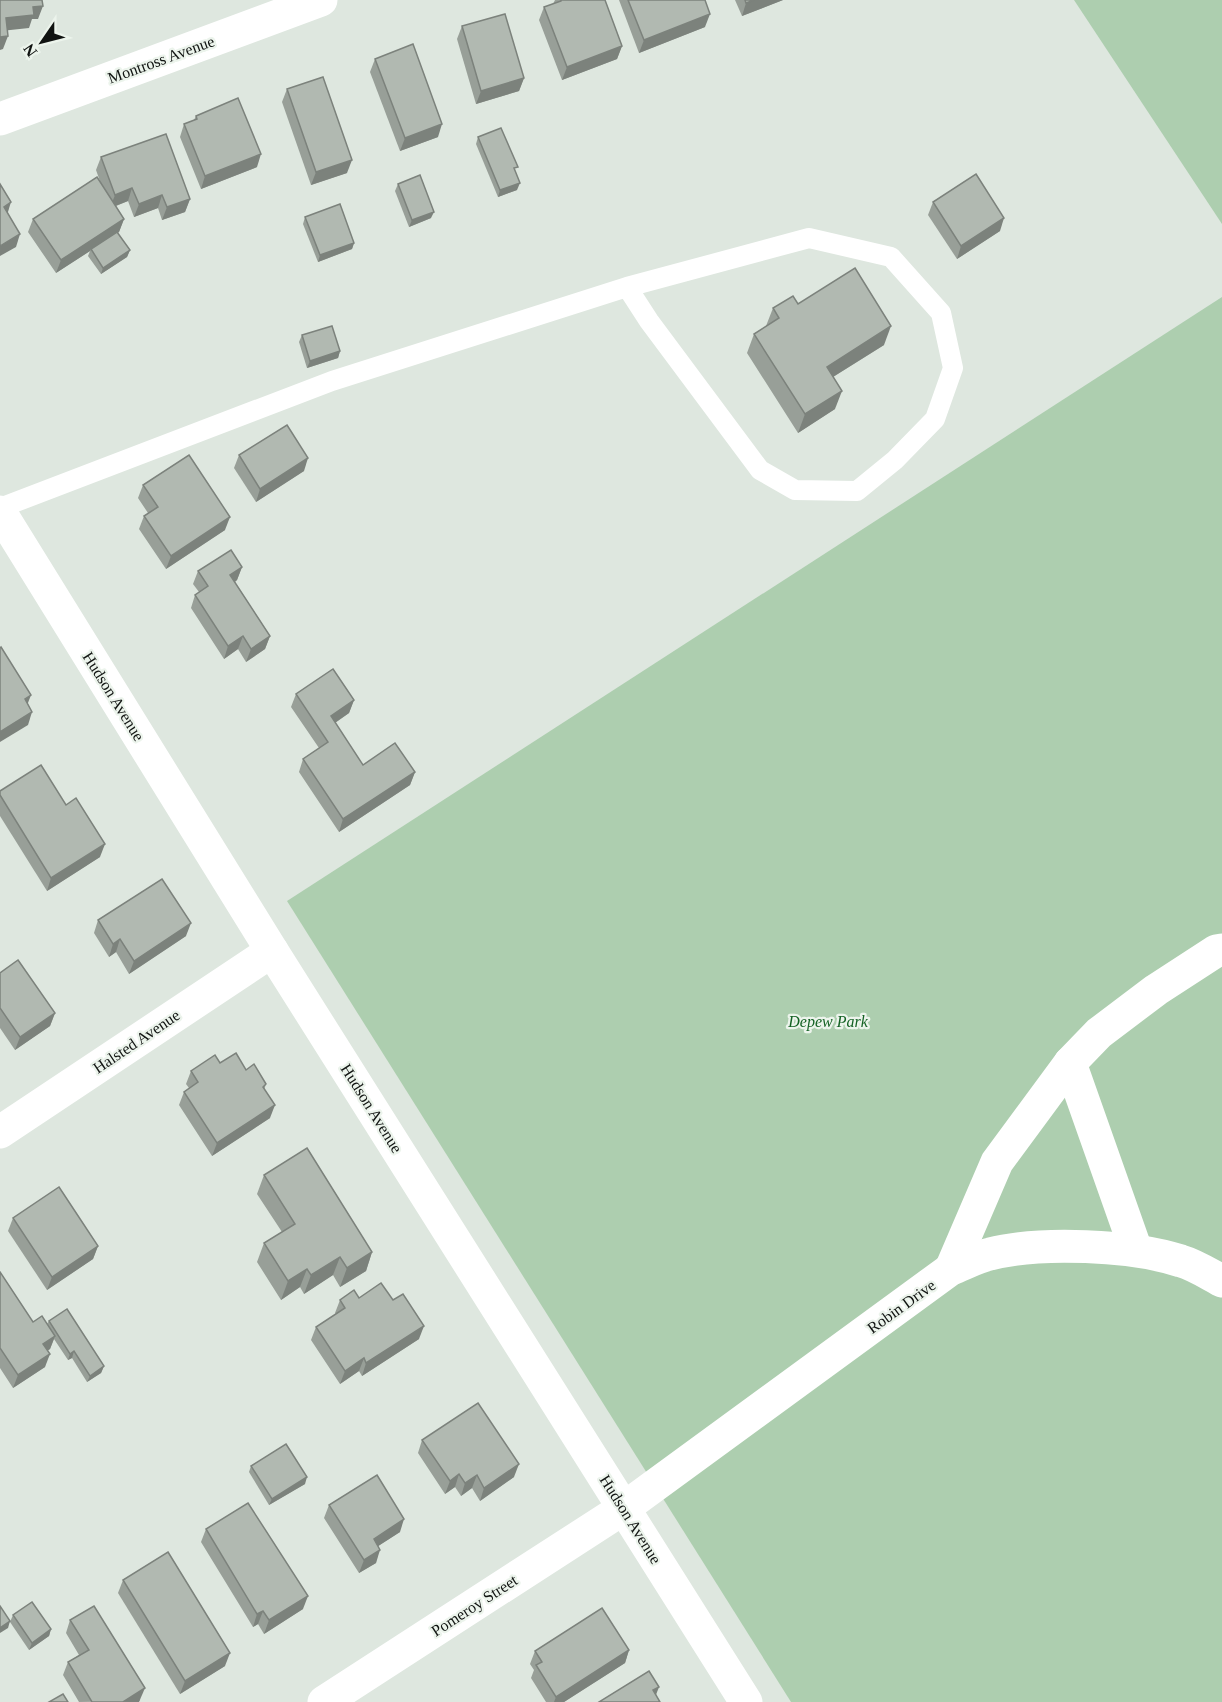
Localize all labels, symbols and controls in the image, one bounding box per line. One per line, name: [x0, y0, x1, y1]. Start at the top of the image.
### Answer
north arrow: [12, 12, 72, 72]
street label: Montross Avenue: [106, 32, 217, 87]
text: N: [20, 40, 40, 60]
street label: Hudson Avenue: [79, 649, 148, 744]
street label: Halsted Avenue: [90, 1006, 183, 1077]
park label: Depew Park: [787, 1013, 869, 1031]
street label: Hudson Avenue: [337, 1061, 406, 1156]
street label: Robin Drive: [864, 1276, 938, 1337]
street label: Hudson Avenue: [596, 1472, 665, 1567]
street label: Pomeroy Street: [428, 1571, 521, 1640]

